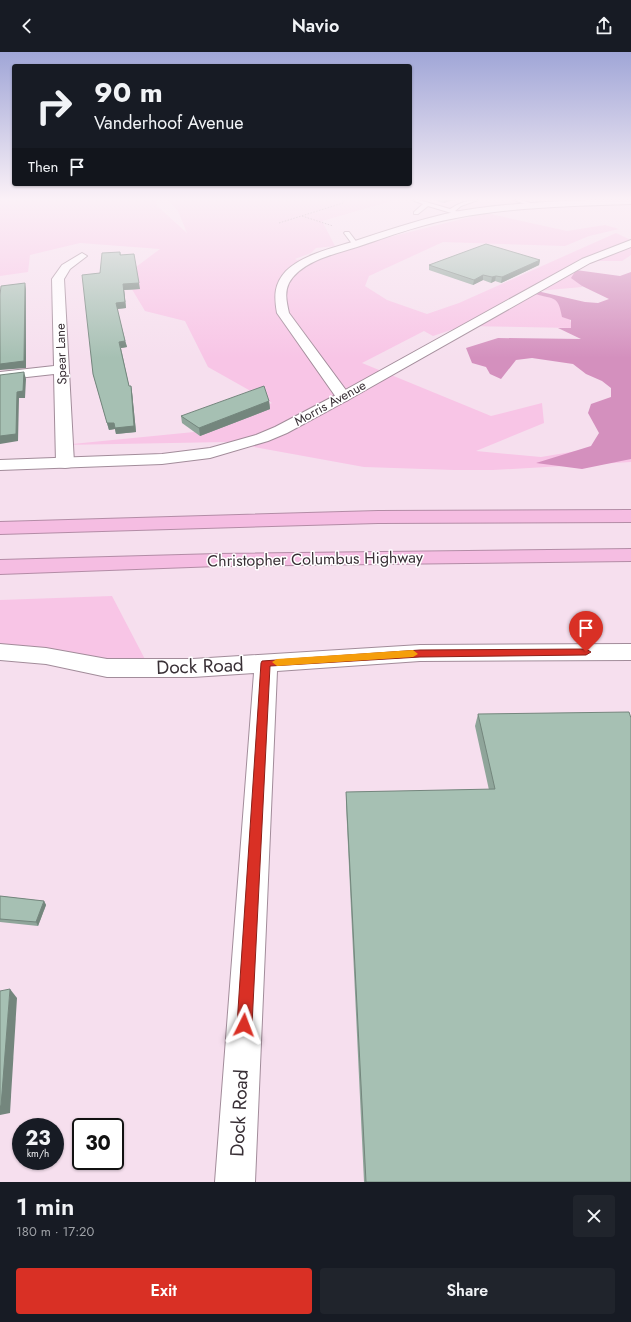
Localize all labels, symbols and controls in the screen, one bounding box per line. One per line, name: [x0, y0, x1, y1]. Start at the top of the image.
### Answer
text: Navio: [292, 13, 339, 39]
icon: back: [16, 15, 38, 37]
icon: share: [593, 15, 615, 37]
text: 90 m: [94, 72, 163, 113]
icon: right: [28, 80, 80, 132]
text: Vanderhoof Avenue: [94, 110, 244, 136]
text: Then: [28, 156, 58, 178]
icon: arrive: [66, 156, 88, 178]
street label: Spear Lane: [50, 323, 72, 385]
street label: Morris Avenue: [291, 375, 370, 431]
street label: Christopher Columbus Highway: [207, 546, 424, 572]
pin: [569, 611, 603, 652]
icon: arrive: [575, 617, 597, 639]
street label: Dock Road: [156, 651, 244, 681]
position arrow: [223, 1004, 265, 1046]
street label: Dock Road: [223, 1069, 255, 1157]
speed limit sign: 30: [72, 1118, 124, 1170]
text: 23: [25, 1124, 51, 1153]
text: km/h: [27, 1146, 49, 1161]
text: 1 min: [16, 1189, 74, 1224]
button: close: [573, 1195, 615, 1237]
text: 180 m · 17:20: [16, 1222, 94, 1241]
button: Exit: [16, 1268, 312, 1314]
button: Share: [320, 1268, 615, 1314]

